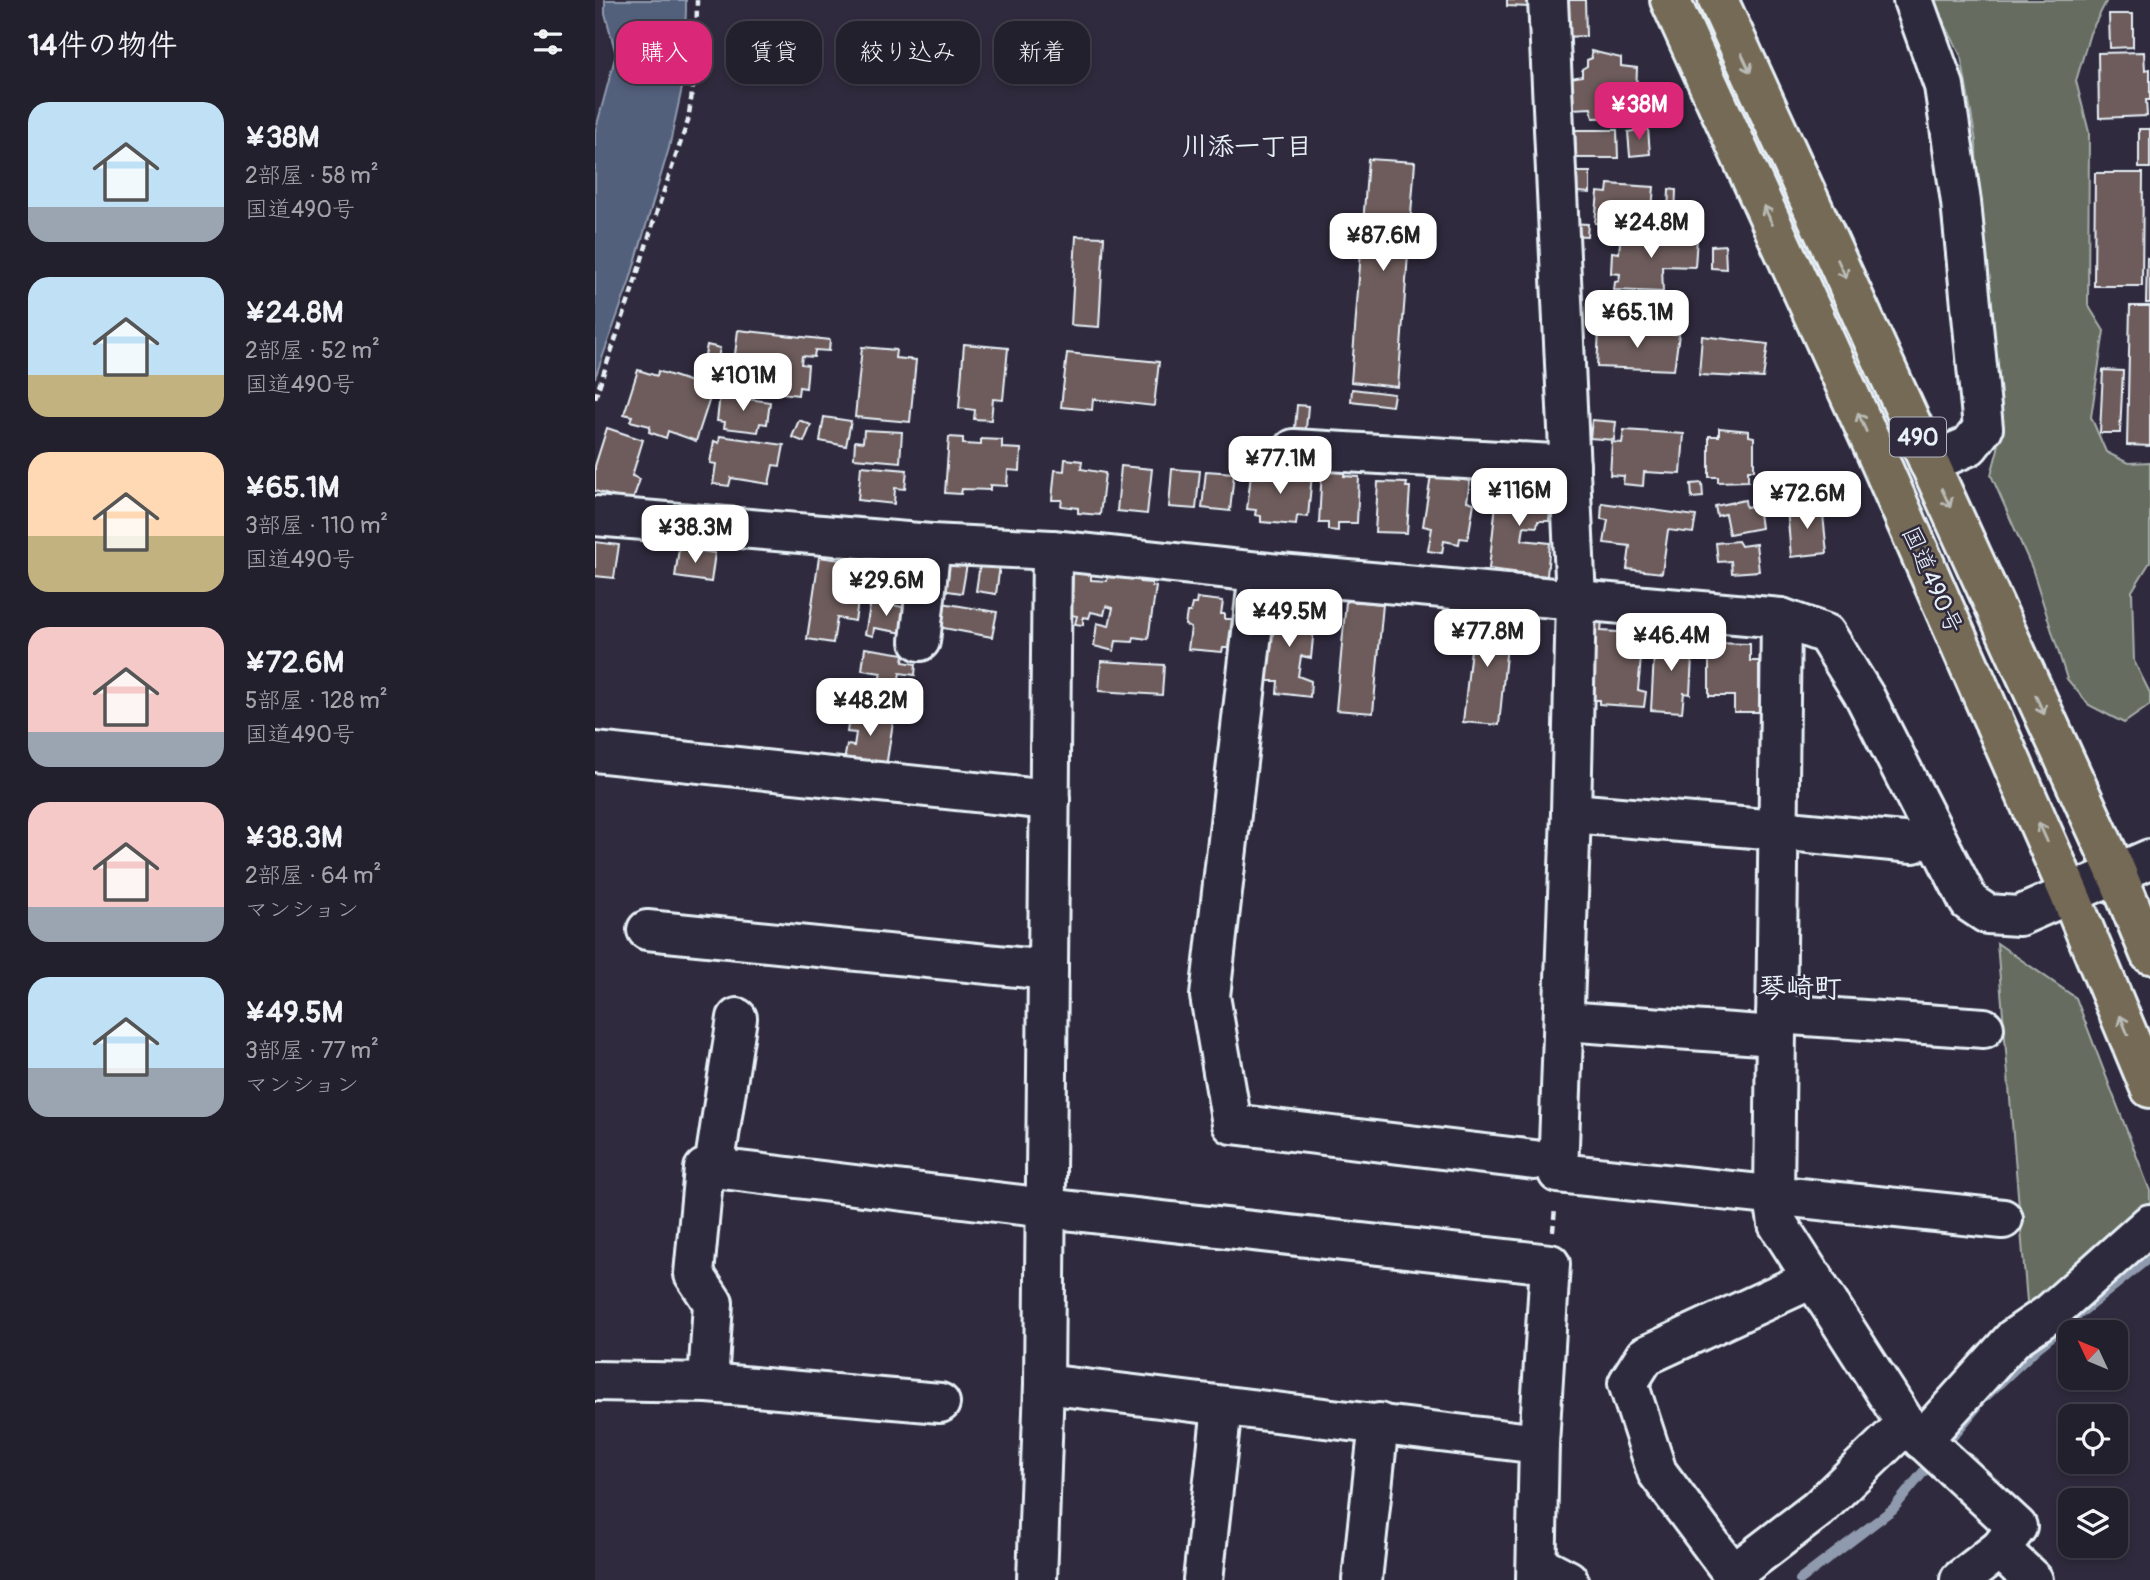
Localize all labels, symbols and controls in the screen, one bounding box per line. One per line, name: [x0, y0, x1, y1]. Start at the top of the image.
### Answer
chip: 購入: [616, 21, 712, 84]
chip: 賃貸: [726, 21, 822, 84]
chip: 絞り込み: [836, 21, 980, 84]
chip: 新着: [994, 21, 1090, 84]
icon: filters: [529, 23, 567, 61]
text: 14件の物件: [28, 27, 177, 64]
one-way arrow: [1740, 52, 1753, 73]
pin: ¥38M: [1598, 82, 1680, 142]
text: ¥38M: [1611, 90, 1667, 119]
text: ¥38M: [245, 119, 319, 156]
icon: home: [84, 130, 168, 214]
district label: 川添一丁目: [1182, 131, 1312, 163]
text: 2部屋 · 58 m²: [245, 161, 379, 190]
text: 国道490号: [245, 195, 355, 224]
pin: ¥24.8M: [1594, 201, 1708, 260]
one-way arrow: [1761, 205, 1774, 227]
text: ¥24.8M: [1613, 208, 1689, 237]
pin: ¥87.6M: [1326, 214, 1440, 273]
text: ¥87.6M: [1346, 221, 1420, 250]
one-way arrow: [1835, 258, 1849, 279]
pin: ¥65.1M: [1580, 290, 1694, 350]
text: ¥24.8M: [245, 294, 343, 331]
text: ¥65.1M: [1601, 298, 1673, 327]
icon: home: [84, 305, 168, 389]
text: 2部屋 · 52 m²: [245, 336, 380, 365]
pin: ¥101M: [694, 354, 792, 413]
text: ¥101M: [710, 361, 776, 390]
text: 国道490号: [245, 370, 355, 399]
one-way arrow: [1855, 412, 1868, 434]
road number: 490: [1890, 418, 1946, 457]
pin: ¥77.1M: [1223, 436, 1337, 496]
text: ¥77.1M: [1245, 444, 1315, 473]
pin: ¥116M: [1470, 468, 1568, 528]
text: ¥65.1M: [245, 469, 339, 506]
pin: ¥72.6M: [1750, 472, 1864, 531]
text: ¥116M: [1487, 476, 1551, 505]
text: ¥72.6M: [1769, 479, 1845, 508]
icon: home: [84, 480, 168, 564]
one-way arrow: [1940, 487, 1953, 508]
pin: ¥38.3M: [638, 505, 752, 565]
text: 3部屋 · 110 m²: [245, 511, 388, 540]
text: ¥38.3M: [658, 513, 732, 542]
street label: 国道490号: [1895, 522, 1969, 638]
text: 国道490号: [245, 545, 355, 574]
pin: ¥29.6M: [829, 558, 943, 618]
text: ¥29.6M: [848, 566, 924, 595]
pin: ¥49.5M: [1232, 590, 1346, 649]
text: ¥49.5M: [1251, 597, 1327, 626]
pin: ¥77.8M: [1430, 610, 1544, 669]
pin: ¥46.4M: [1614, 614, 1728, 673]
text: ¥77.8M: [1450, 617, 1524, 646]
text: ¥46.4M: [1632, 621, 1710, 650]
text: ¥72.6M: [245, 644, 344, 681]
icon: home: [84, 655, 168, 739]
pin: ¥48.2M: [813, 678, 927, 738]
text: 5部屋 · 128 m²: [245, 686, 388, 715]
text: ¥48.2M: [832, 686, 908, 715]
one-way arrow: [2034, 694, 2048, 715]
text: 国道490号: [245, 720, 355, 749]
text: ¥38.3M: [245, 819, 343, 856]
one-way arrow: [2036, 822, 2049, 844]
icon: home: [84, 830, 168, 914]
text: 2部屋 · 64 m²: [245, 861, 381, 890]
text: マンション: [245, 895, 359, 924]
district label: 琴崎町: [1758, 971, 1842, 1006]
text: ¥49.5M: [245, 994, 343, 1031]
icon: home: [84, 1005, 168, 1089]
one-way arrow: [2117, 1015, 2130, 1036]
text: 3部屋 · 77 m²: [245, 1036, 379, 1065]
text: マンション: [245, 1070, 359, 1099]
north arrow: [2058, 1320, 2128, 1390]
map controls: [2058, 1320, 2128, 1558]
button: locate: [2058, 1404, 2128, 1474]
button: layers: [2058, 1488, 2128, 1558]

